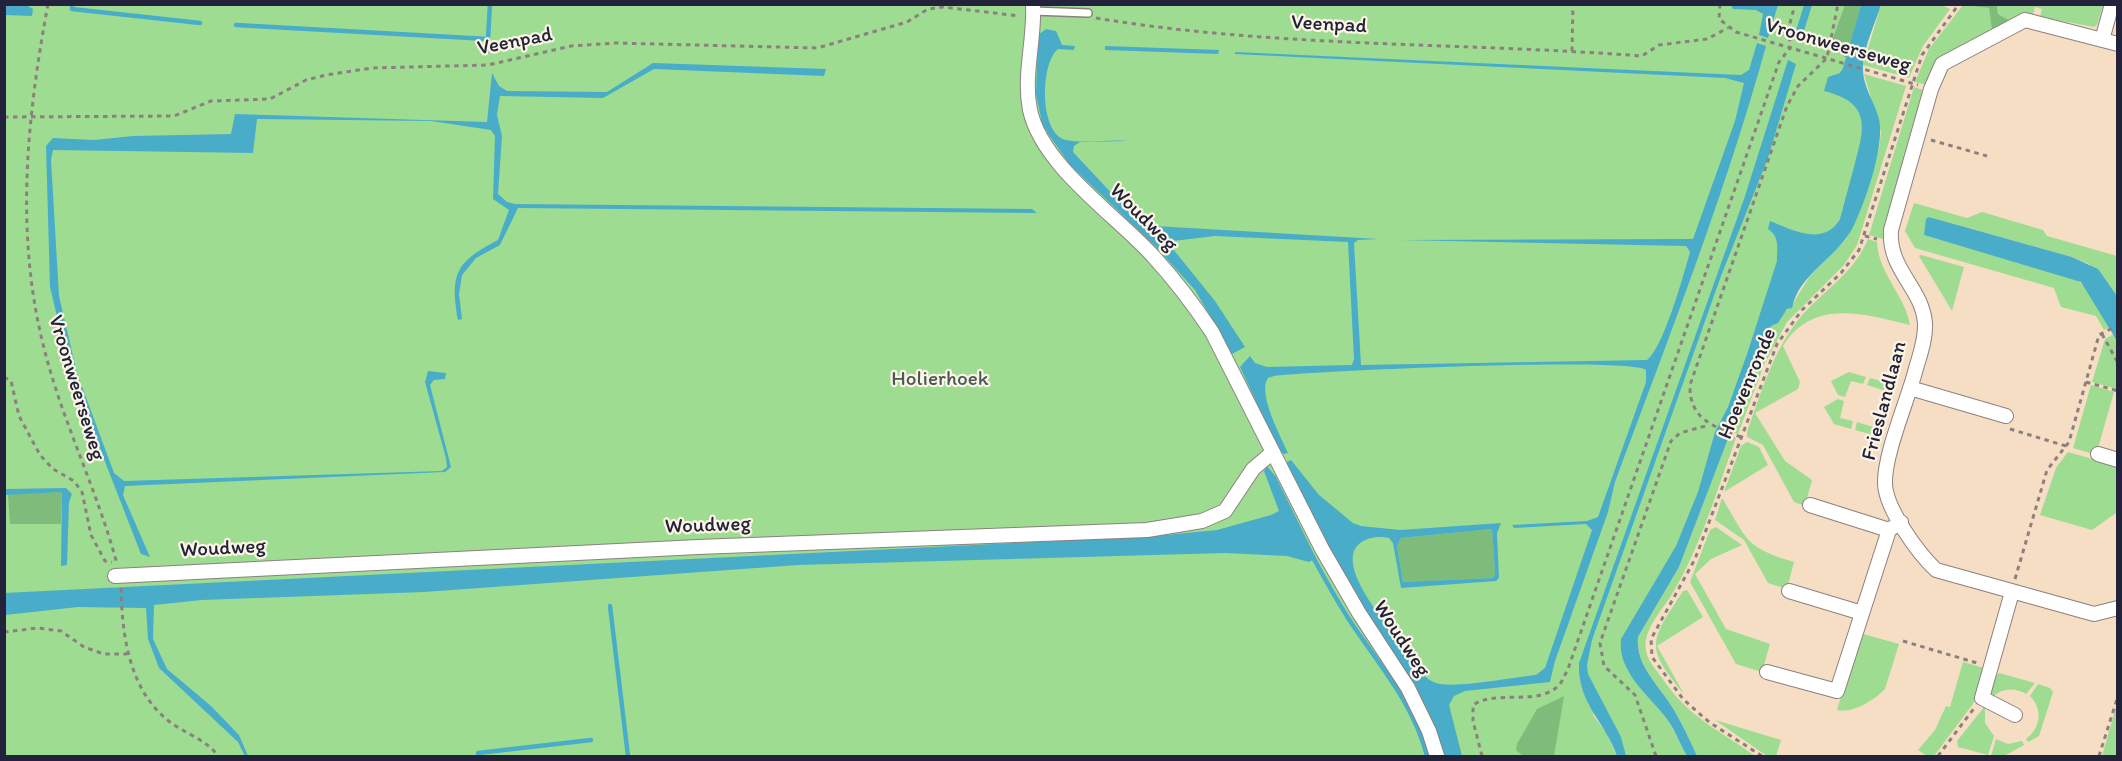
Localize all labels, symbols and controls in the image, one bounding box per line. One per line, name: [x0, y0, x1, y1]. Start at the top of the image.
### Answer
street label: Veenpad: [1290, 10, 1368, 40]
street label: Vroonweerseweg: [1762, 13, 1914, 79]
street label: Veenpad: [475, 22, 555, 62]
street label: Woudweg: [1104, 179, 1182, 257]
street label: Vroonweerseweg: [42, 312, 110, 464]
street label: Hoevenronde: [1713, 325, 1783, 443]
street label: Frieslandlaan: [1857, 339, 1913, 463]
park label: Holierhoek: [891, 367, 989, 393]
street label: Woudweg: [664, 512, 752, 540]
street label: Woudweg: [179, 534, 267, 564]
street label: Woudweg: [1367, 596, 1435, 682]

